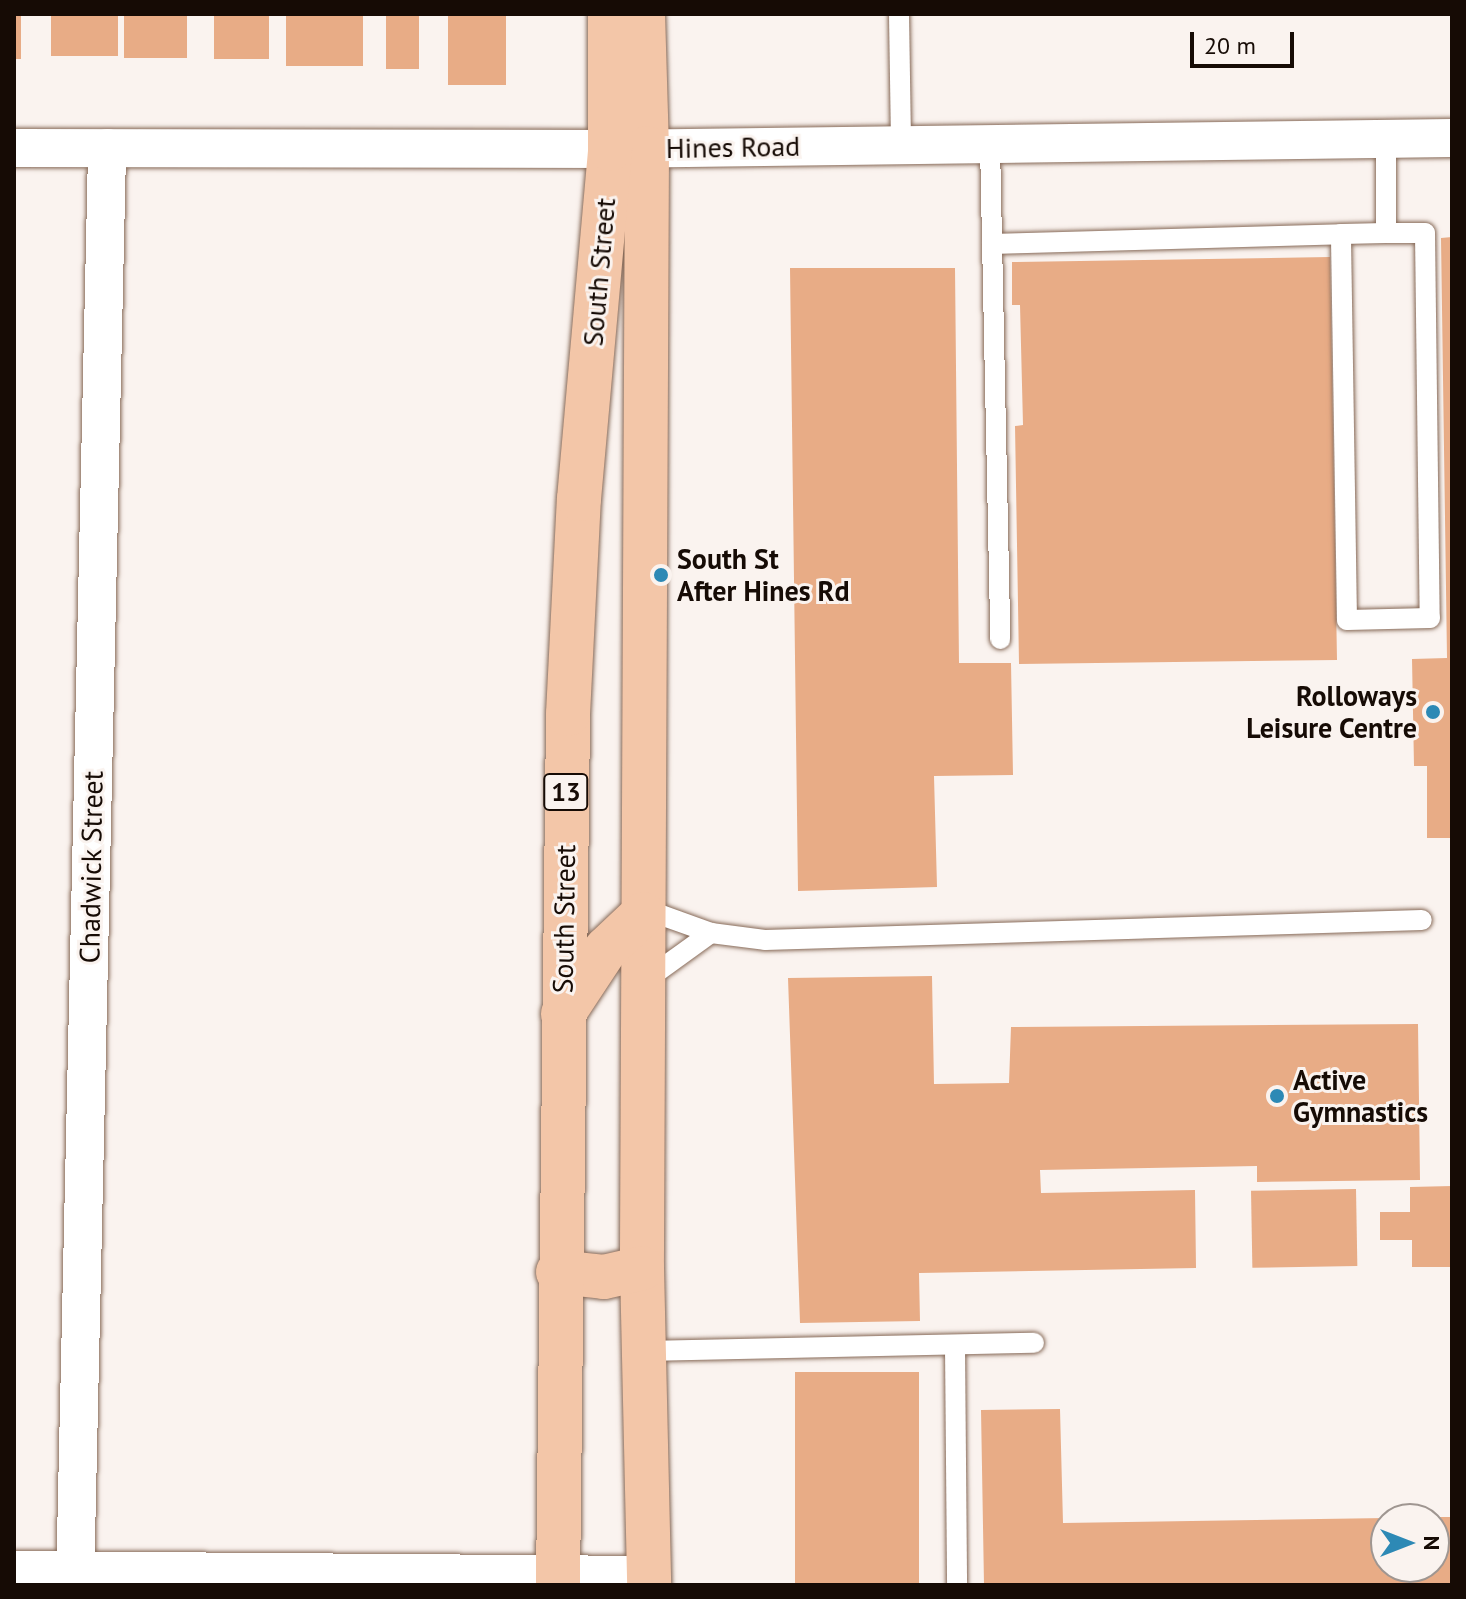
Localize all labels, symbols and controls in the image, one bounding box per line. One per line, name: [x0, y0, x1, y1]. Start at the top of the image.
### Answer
scale bar: [1194, 16, 1298, 66]
text: 20 m: [1204, 30, 1256, 61]
street label: Hines Road: [666, 129, 800, 165]
street label: South Street: [576, 196, 622, 348]
place label: South St After Hines Rd: [677, 542, 850, 608]
marker: South St After Hines Rd: [652, 566, 670, 584]
place label: Rolloways Leisure Centre: [1246, 679, 1417, 745]
marker: Rolloways Leisure Centre: [1424, 703, 1442, 721]
street label: Chadwick Street: [73, 770, 109, 964]
road number: 13: [542, 770, 590, 814]
street label: South Street: [546, 844, 582, 994]
place label: Active Gymnastics: [1293, 1063, 1428, 1129]
marker: Active Gymnastics: [1268, 1087, 1286, 1105]
north arrow: [1370, 1503, 1450, 1583]
text: N: [1418, 1536, 1446, 1550]

